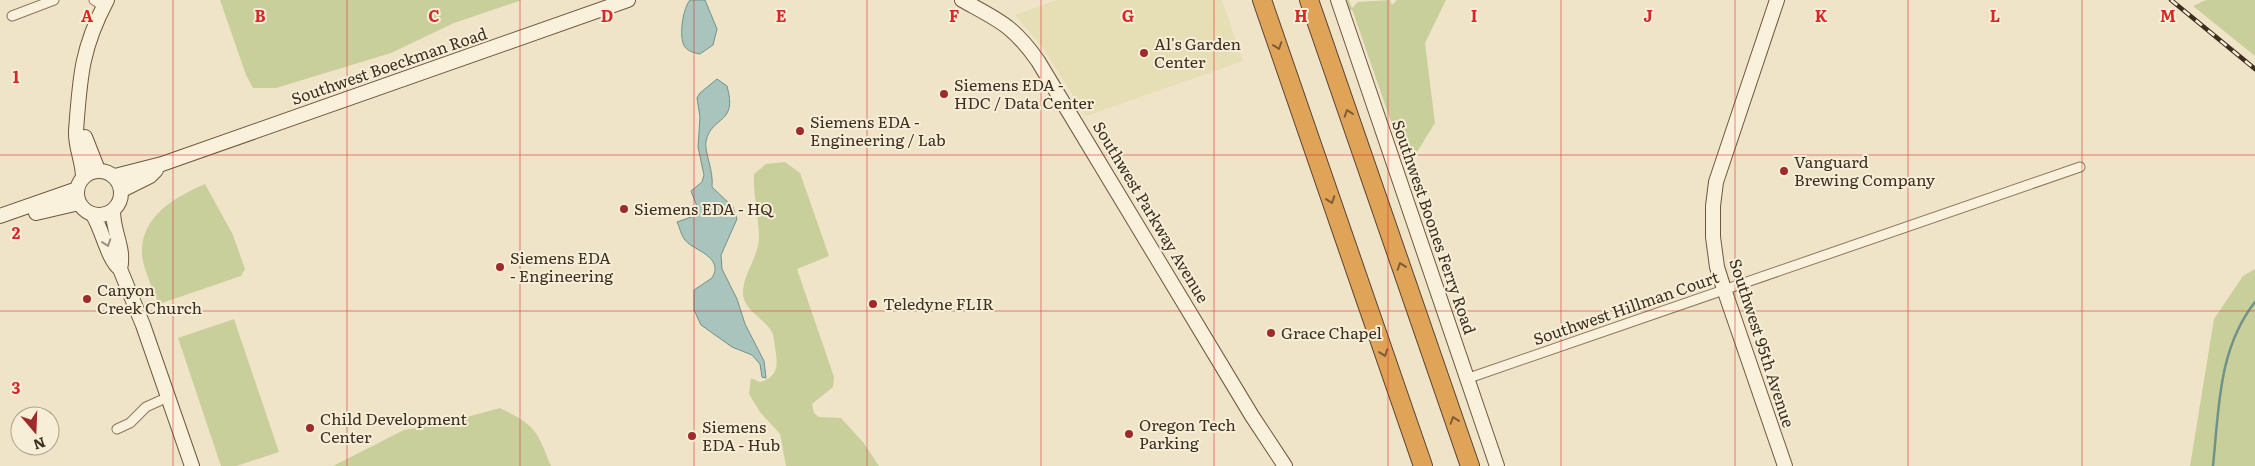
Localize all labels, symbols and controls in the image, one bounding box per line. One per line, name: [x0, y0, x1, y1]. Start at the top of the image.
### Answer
text: A: [81, 3, 93, 27]
text: B: [254, 3, 266, 27]
text: C: [428, 3, 440, 27]
text: D: [601, 3, 613, 27]
text: E: [776, 3, 787, 27]
text: F: [949, 3, 959, 27]
text: G: [1122, 3, 1134, 27]
text: H: [1294, 3, 1308, 27]
text: I: [1471, 3, 1477, 27]
text: J: [1643, 3, 1653, 27]
text: K: [1815, 3, 1828, 27]
text: L: [1990, 3, 2000, 27]
text: M: [2160, 3, 2176, 27]
street label: Southwest Boeckman Road: [288, 20, 490, 110]
place label: Al's Garden Center: [1154, 31, 1241, 73]
one-way arrow: [1272, 41, 1282, 50]
marker: Al's Garden Center: [1138, 47, 1150, 59]
text: 1: [13, 64, 20, 88]
place label: Siemens EDA - HDC / Data Center: [954, 72, 1095, 114]
marker: Siemens EDA - HDC / Data Center: [938, 88, 950, 100]
place label: Siemens EDA - Engineering / Lab: [810, 109, 946, 151]
one-way arrow: [1344, 109, 1354, 118]
street label: Southwest Parkway Avenue: [1088, 116, 1216, 307]
street label: Southwest Boones Ferry Road: [1387, 116, 1483, 337]
marker: Siemens EDA - Engineering / Lab: [794, 125, 806, 137]
place label: Vanguard Brewing Company: [1794, 149, 1936, 191]
marker: Vanguard Brewing Company: [1778, 165, 1790, 177]
one-way arrow: [1325, 195, 1335, 203]
place label: Siemens EDA - HQ: [634, 196, 775, 220]
marker: Siemens EDA - HQ: [618, 203, 630, 215]
text: 2: [12, 220, 21, 244]
one-way arrow: [101, 238, 111, 246]
place label: Siemens EDA - Engineering: [510, 245, 613, 287]
street label: Southwest 95th Avenue: [1724, 255, 1802, 430]
marker: Siemens EDA - Engineering: [494, 261, 506, 273]
one-way arrow: [1397, 263, 1407, 271]
street label: Southwest Hillman Court: [1530, 264, 1722, 350]
place label: Canyon Creek Church: [97, 277, 203, 319]
place label: Teledyne FLIR: [883, 291, 994, 315]
marker: Canyon Creek Church: [81, 293, 93, 305]
marker: Teledyne FLIR: [867, 298, 879, 310]
place label: Grace Chapel: [1281, 320, 1382, 344]
marker: Grace Chapel: [1265, 327, 1277, 339]
one-way arrow: [1378, 349, 1388, 357]
text: 3: [12, 375, 21, 399]
north arrow: [10, 406, 60, 456]
place label: Child Development Center: [320, 406, 467, 448]
place label: Oregon Tech Parking: [1139, 412, 1236, 454]
place label: Siemens EDA - Hub: [702, 414, 780, 456]
one-way arrow: [1450, 416, 1460, 425]
marker: Child Development Center: [304, 422, 316, 434]
marker: Oregon Tech Parking: [1123, 428, 1135, 440]
marker: Siemens EDA - Hub: [686, 430, 698, 442]
text: N: [31, 433, 48, 456]

